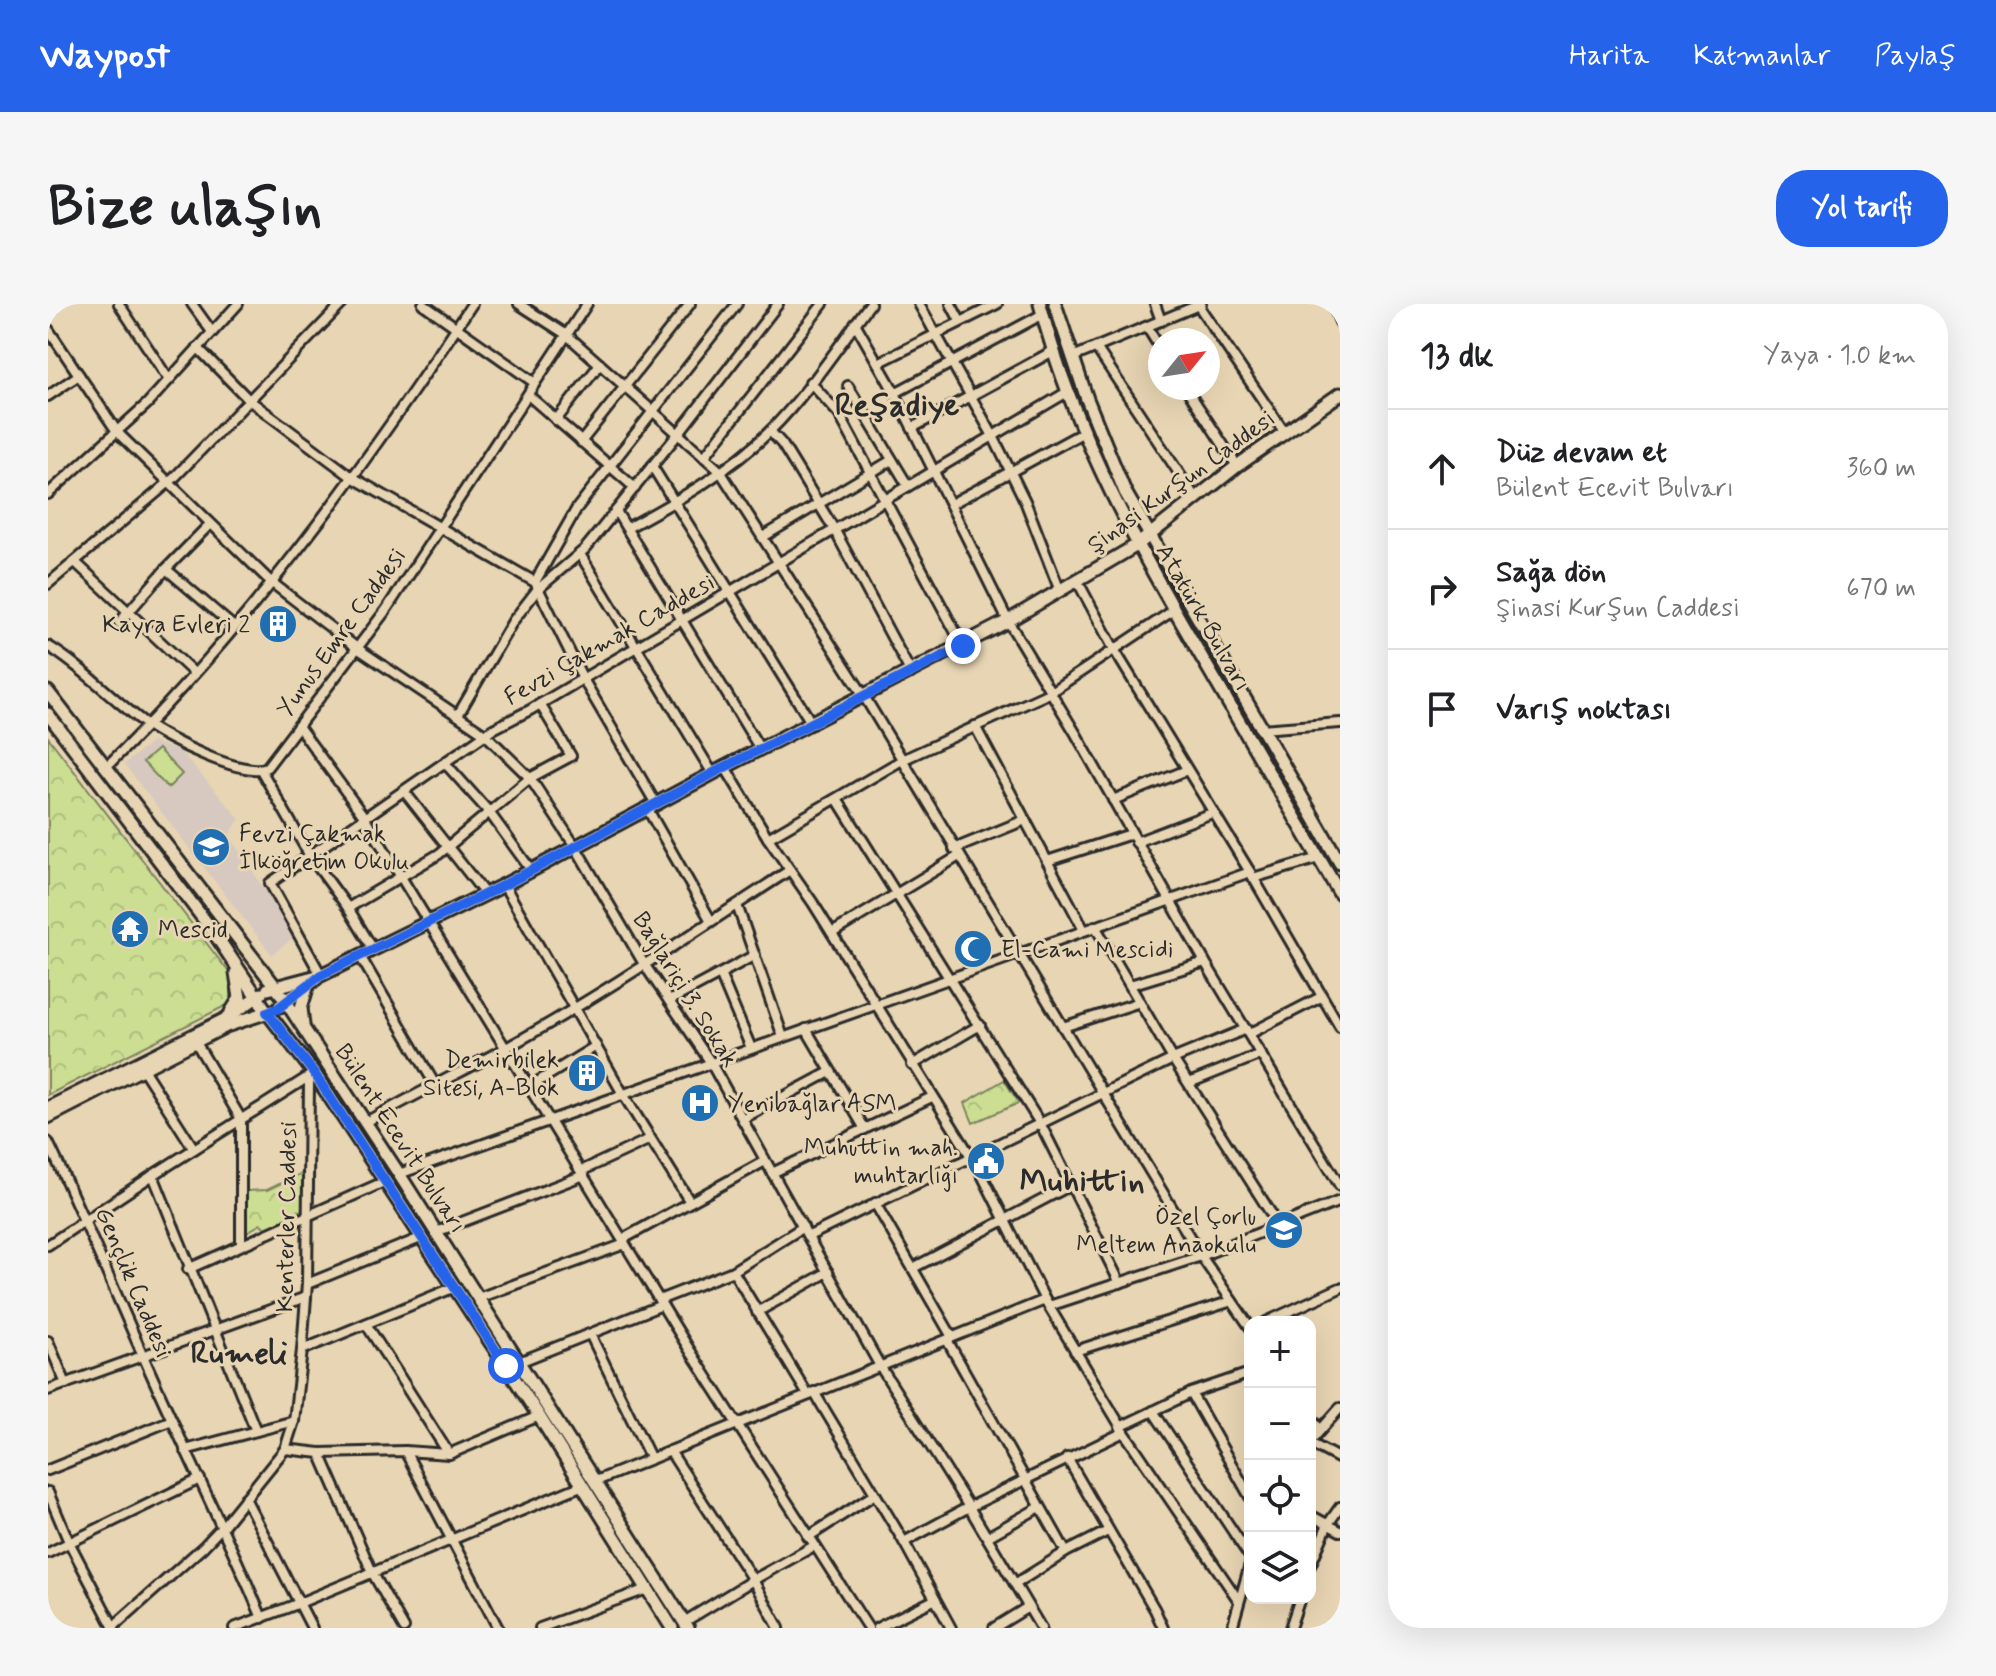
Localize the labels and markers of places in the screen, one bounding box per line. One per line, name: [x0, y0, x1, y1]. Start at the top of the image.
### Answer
building icon: Kayra Evleri 2: [257, 603, 299, 645]
place label: Kayra Evleri 2: [102, 610, 250, 641]
place label: Fevzi Çakmak İlköğretim Okulu: [239, 819, 409, 878]
school or university icon: Fevzi Çakmak İlköğretim Okulu: [190, 826, 232, 868]
temple icon: Mescid: [109, 908, 151, 950]
place label: Mescid: [158, 915, 228, 946]
mosque icon: El-Cami Mescidi: [952, 928, 994, 970]
place label: El-Cami Mescidi: [1001, 935, 1173, 966]
place label: Demirbilek Sitesi, A-Blok: [423, 1045, 559, 1104]
building icon: Demirbilek Sitesi, A-Blok: [566, 1052, 608, 1094]
hospital icon: Yenibağlar ASM: [679, 1082, 721, 1124]
place label: Yenibağlar ASM: [728, 1089, 897, 1120]
place label: Muhuttin mah. muhtarlığı: [804, 1133, 958, 1192]
public building icon: Muhuttin mah. muhtarlığı: [965, 1140, 1007, 1182]
place label: Özel Çorlu Meltem Anaokulu: [1076, 1202, 1256, 1261]
school or university icon: Özel Çorlu Meltem Anaokulu: [1263, 1209, 1305, 1251]

